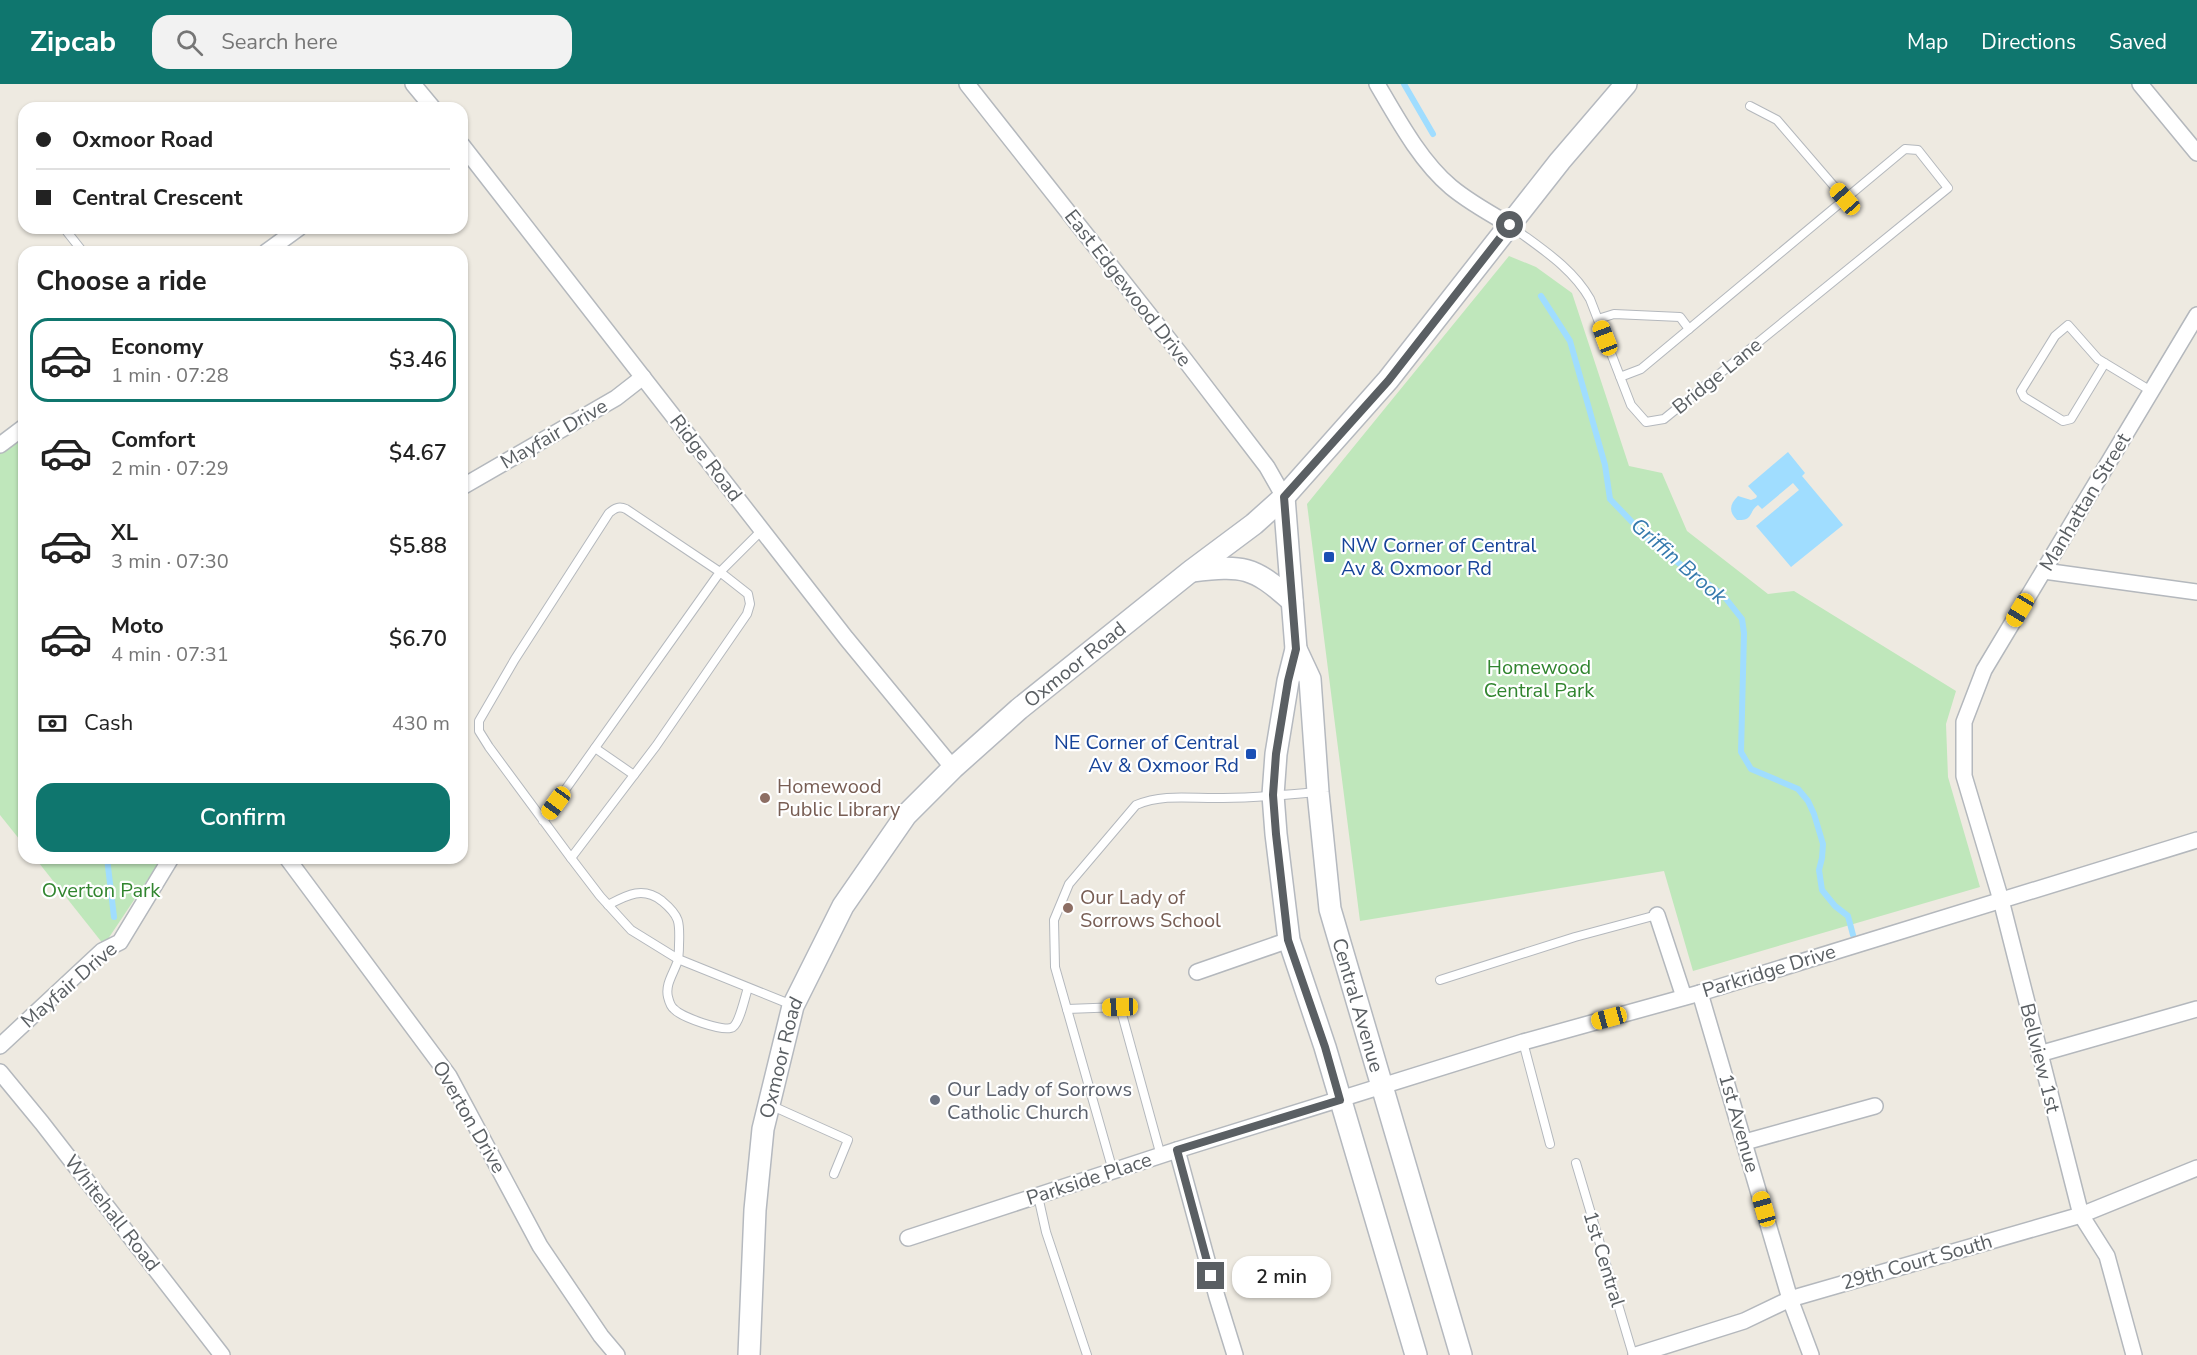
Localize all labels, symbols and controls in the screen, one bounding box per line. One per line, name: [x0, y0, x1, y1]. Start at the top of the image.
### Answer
search box: [152, 15, 572, 69]
text: Zipcab: [30, 23, 116, 61]
icon: search: [173, 26, 206, 59]
text: Search here: [221, 27, 338, 57]
text: Map: [1907, 28, 1948, 56]
text: Directions: [1981, 28, 2076, 56]
text: Saved: [2109, 28, 2167, 56]
text: Oxmoor Road: [72, 125, 213, 155]
car: [1826, 180, 1864, 218]
text: Central Crescent: [72, 183, 242, 213]
street label: East Edgewood Drive: [1058, 204, 1198, 372]
route start: [1496, 211, 1523, 238]
text: Choose a ride: [36, 263, 207, 300]
car: [1590, 318, 1620, 358]
text: Economy: [111, 332, 203, 362]
street label: Bridge Lane: [1667, 332, 1767, 420]
icon: car: [39, 333, 93, 387]
text: $3.46: [389, 345, 447, 375]
text: 1 min · 07:28: [111, 362, 229, 389]
street label: Mayfair Drive: [495, 392, 613, 476]
street label: Ridge Road: [663, 409, 749, 507]
text: Comfort: [111, 425, 195, 455]
icon: car: [39, 426, 93, 480]
street label: Manhattan Street: [2033, 427, 2137, 576]
text: $4.67: [389, 438, 447, 468]
text: 2 min · 07:29: [111, 455, 229, 482]
water label: Griffin Brook: [1625, 511, 1733, 611]
text: XL: [111, 518, 138, 548]
icon: car: [39, 519, 93, 573]
text: $5.88: [389, 531, 447, 561]
place label: NW Corner of Central Av & Oxmoor Rd: [1341, 532, 1537, 582]
text: 3 min · 07:30: [111, 548, 229, 575]
marker: NW Corner of Central Av & Oxmoor Rd: [1322, 550, 1336, 564]
car: [2003, 590, 2037, 630]
text: Moto: [111, 611, 164, 641]
icon: car: [39, 612, 93, 666]
street label: Oxmoor Road: [1018, 615, 1132, 714]
text: $6.70: [389, 624, 447, 654]
text: 4 min · 07:31: [111, 641, 229, 668]
park label: Homewood Central Park: [1484, 654, 1595, 704]
icon: cash: [36, 707, 69, 740]
text: Cash: [84, 708, 133, 738]
text: 430 m: [392, 710, 450, 737]
place label: NE Corner of Central Av & Oxmoor Rd: [1054, 729, 1239, 779]
marker: NE Corner of Central Av & Oxmoor Rd: [1244, 747, 1258, 761]
place label: Homewood Public Library: [777, 773, 901, 823]
button: Confirm: [36, 783, 450, 852]
car: [538, 783, 574, 823]
marker: Homewood Public Library: [758, 791, 772, 805]
park label: Overton Park: [42, 877, 161, 904]
place label: Our Lady of Sorrows School: [1080, 884, 1221, 934]
marker: Our Lady of Sorrows School: [1061, 901, 1075, 915]
street label: Central Avenue: [1326, 935, 1391, 1075]
street label: Mayfair Drive: [15, 936, 123, 1034]
street label: Parkridge Drive: [1699, 938, 1839, 1004]
street label: Oxmoor Road: [753, 992, 809, 1121]
car: [1102, 997, 1138, 1017]
street label: Bellview 1st: [2013, 1001, 2067, 1116]
car: [1589, 1005, 1629, 1031]
street label: Overton Drive: [426, 1056, 512, 1178]
street label: 1st Avenue: [1712, 1070, 1766, 1176]
place label: Our Lady of Sorrows Catholic Church: [947, 1076, 1132, 1126]
marker: Our Lady of Sorrows Catholic Church: [928, 1093, 942, 1107]
street label: Parkside Place: [1023, 1146, 1155, 1212]
street label: Whitehall Road: [58, 1149, 166, 1277]
car: [1750, 1189, 1778, 1229]
street label: 1st Central: [1577, 1208, 1631, 1310]
street label: 29th Court South: [1839, 1228, 1995, 1296]
callout: 2 min: [1232, 1255, 1331, 1297]
route end: [1197, 1262, 1224, 1289]
text: 2 min: [1256, 1263, 1307, 1290]

